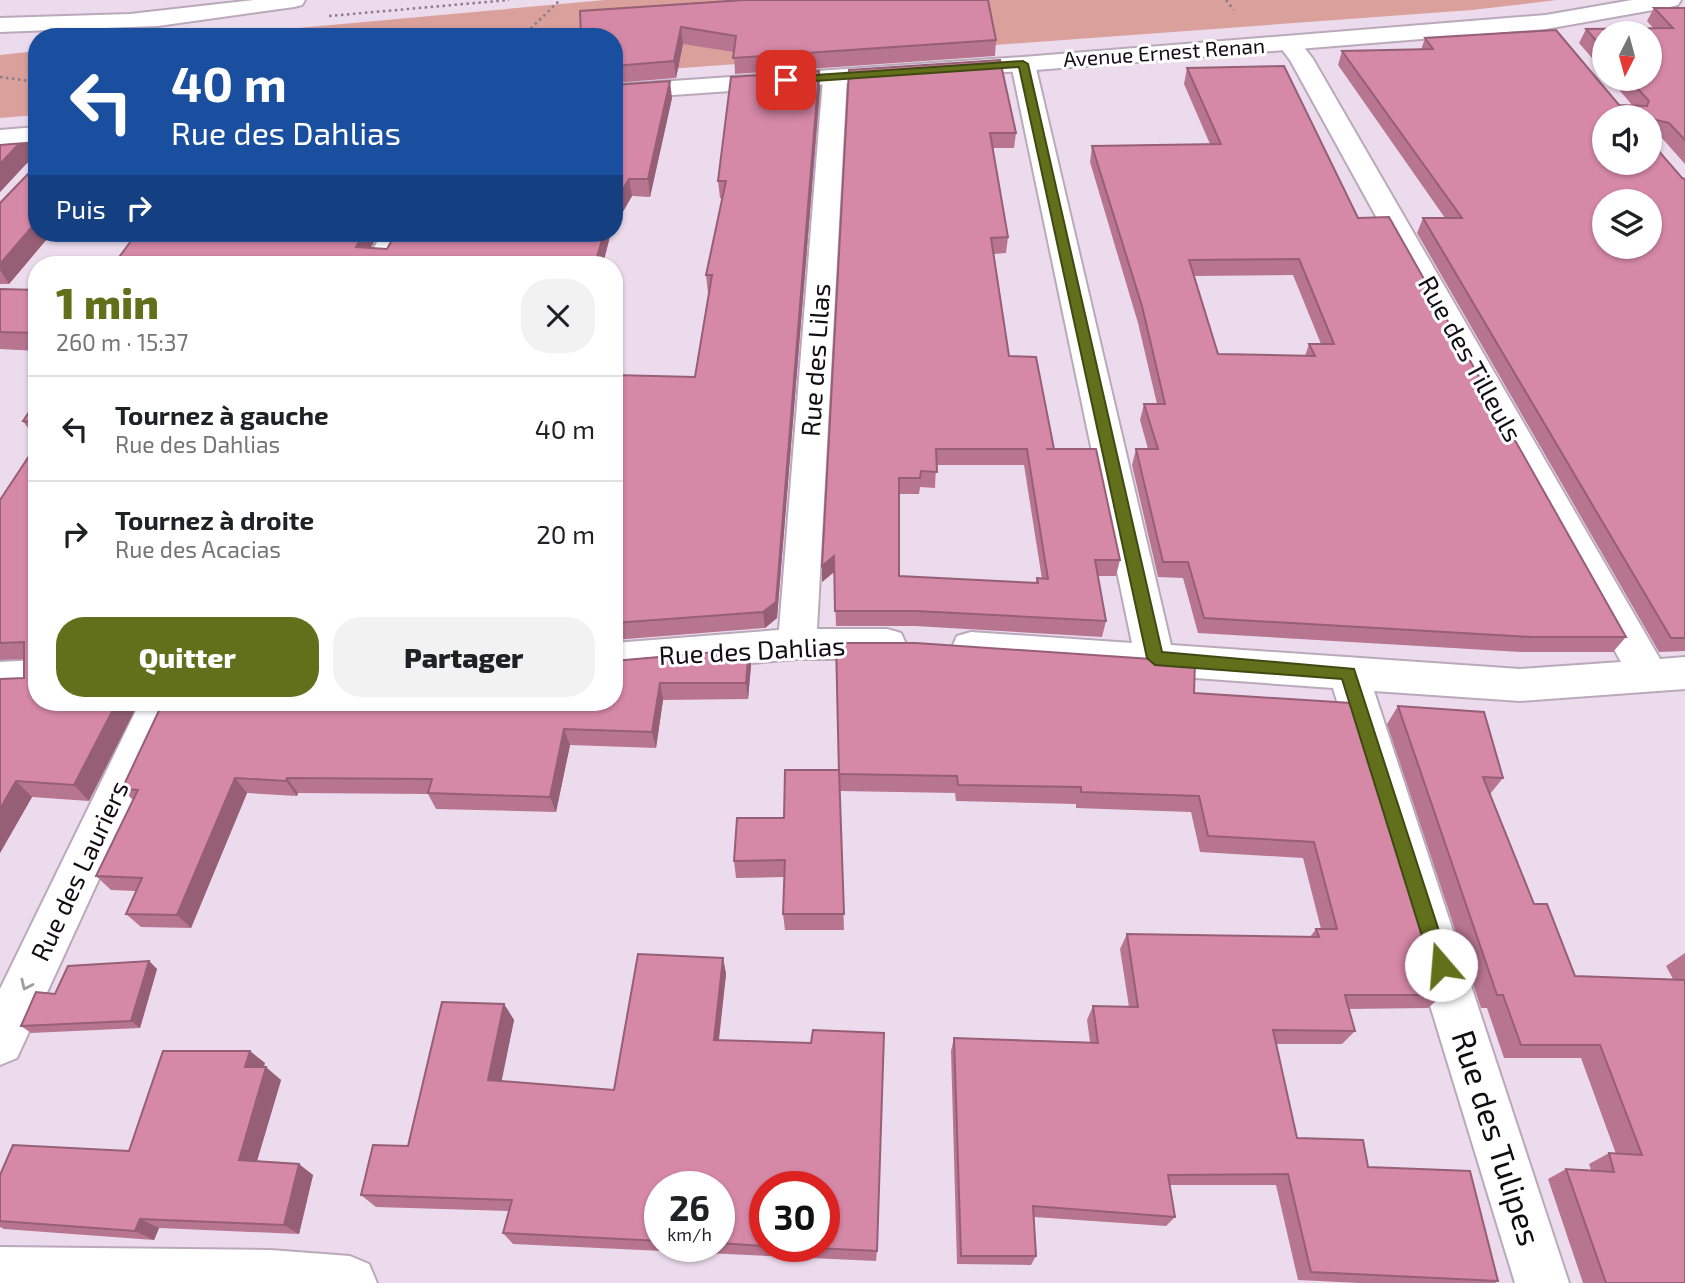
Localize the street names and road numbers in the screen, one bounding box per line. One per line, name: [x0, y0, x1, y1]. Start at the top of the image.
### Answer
street label: Avenue Ernest Renan: [1062, 32, 1266, 71]
street label: Rue des Tilleuls: [1413, 270, 1530, 447]
street label: Rue des Lilas: [794, 282, 835, 438]
street label: Rue des Dahlias: [658, 629, 846, 670]
street label: Rue des Lauriers: [23, 775, 134, 965]
street label: Rue des Tulipes: [1445, 1025, 1551, 1250]

